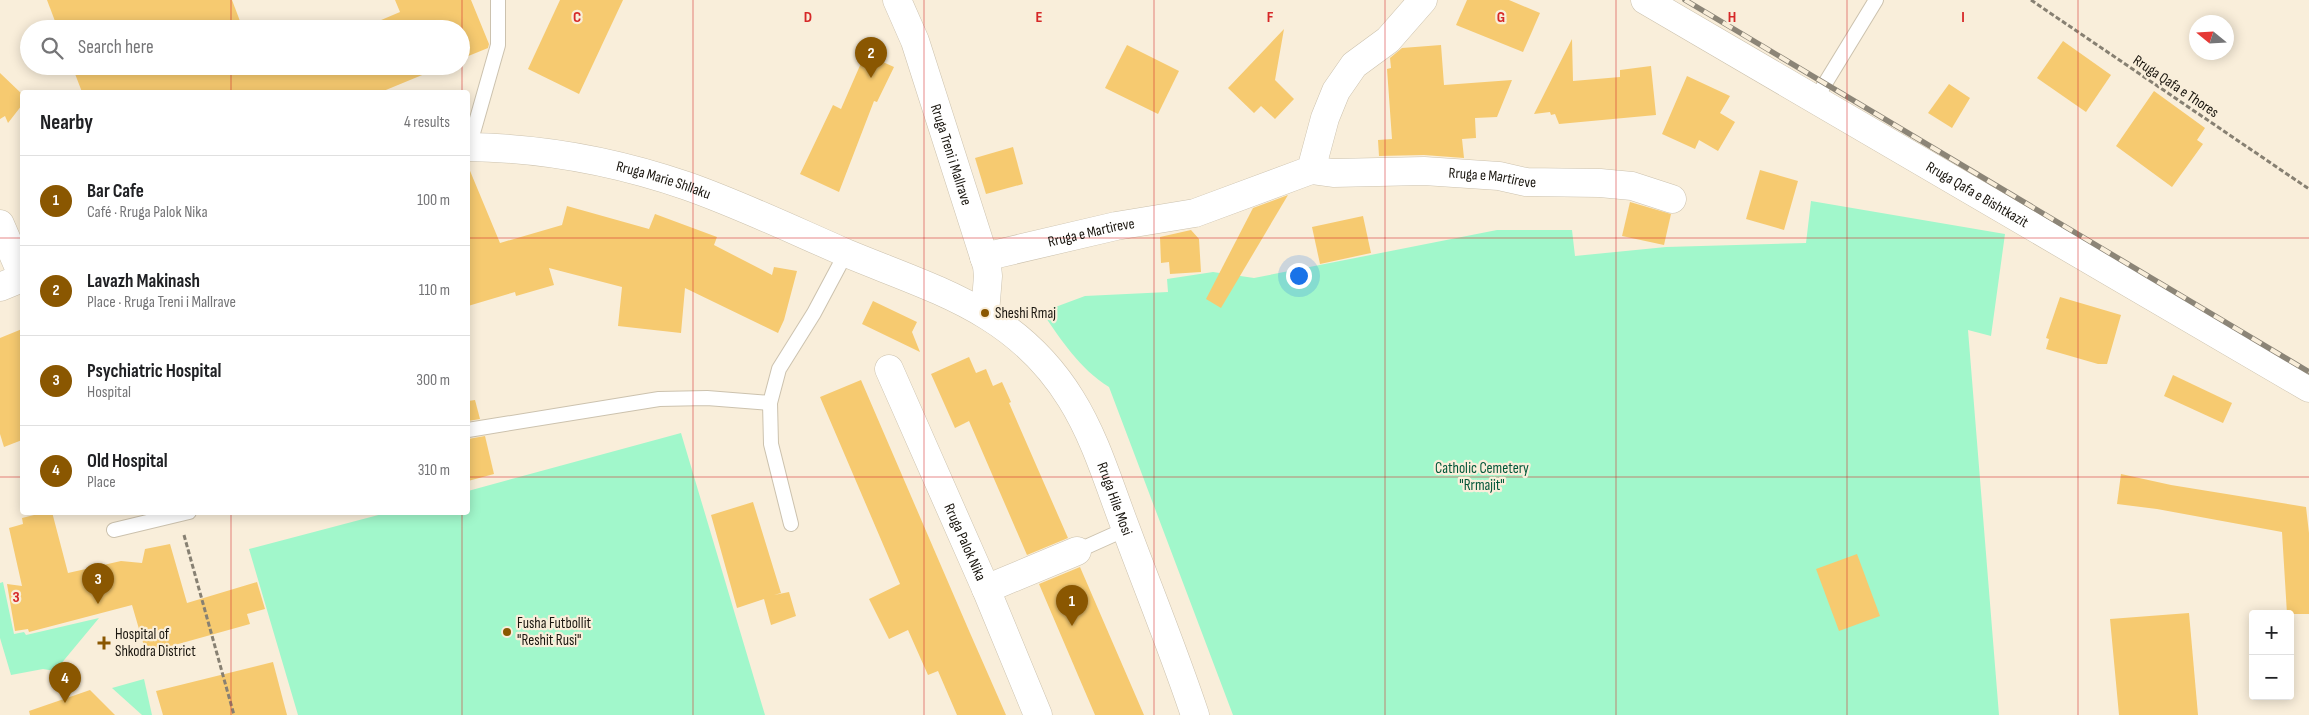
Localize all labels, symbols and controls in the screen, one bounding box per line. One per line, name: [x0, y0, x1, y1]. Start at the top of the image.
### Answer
text: C: [573, 8, 581, 27]
text: D: [804, 8, 812, 27]
text: E: [1036, 8, 1043, 27]
text: F: [1267, 8, 1274, 27]
text: G: [1497, 8, 1505, 27]
text: H: [1728, 8, 1736, 27]
text: I: [1961, 8, 1965, 27]
north arrow: [2189, 15, 2234, 60]
search box: [20, 20, 470, 75]
icon: search: [38, 34, 66, 62]
text: Search here: [78, 36, 154, 59]
pin: 2: [855, 37, 887, 78]
street label: Rruga Qafa e Thores: [2129, 51, 2222, 122]
street label: Rruga Treni i Mallrave: [926, 102, 976, 208]
text: Nearby: [40, 110, 93, 135]
text: 4 results: [404, 113, 450, 132]
street label: Rruga Marie Shllaku: [614, 157, 713, 204]
street label: Rruga Qafa e Bishtkazit: [1922, 157, 2032, 232]
street label: Rruga e Martireve: [1448, 164, 1536, 192]
text: Bar Cafe: [87, 180, 144, 203]
text: 1: [53, 191, 59, 210]
text: 100 m: [417, 191, 450, 210]
text: Café · Rruga Palok Nika: [87, 203, 208, 222]
street label: Rruga e Martireve: [1046, 214, 1136, 252]
your location: [1286, 263, 1312, 289]
text: Lavazh Makinash: [87, 270, 200, 293]
text: 2: [52, 281, 60, 300]
text: 110 m: [419, 281, 450, 300]
text: Place · Rruga Treni i Mallrave: [87, 293, 236, 312]
place label: Sheshi Rmaj: [995, 304, 1056, 323]
marker: Sheshi Rmaj: [979, 307, 991, 319]
text: Psychiatric Hospital: [87, 360, 221, 383]
text: 3: [52, 371, 60, 390]
text: 300 m: [416, 371, 450, 390]
text: Hospital: [87, 383, 131, 402]
text: Old Hospital: [87, 450, 168, 473]
park label: Catholic Cemetery "Rrmajit": [1435, 459, 1529, 495]
street label: Rruga Hile Mosi: [1092, 460, 1137, 538]
text: 4: [52, 461, 60, 480]
text: 310 m: [418, 461, 450, 480]
text: Place: [87, 473, 116, 492]
street label: Rruga Palok Nika: [939, 501, 990, 584]
pin: 3: [82, 563, 114, 604]
pin: 1: [1056, 585, 1088, 626]
text: 3: [12, 588, 20, 607]
map controls: [2249, 610, 2294, 700]
button: +: [2249, 610, 2294, 655]
place label: Fusha Futbollit "Reshit Rusi": [517, 614, 592, 650]
place label: Hospital of Shkodra District: [115, 625, 196, 661]
marker: Fusha Futbollit "Reshit Rusi": [501, 626, 513, 638]
marker: Hospital of Shkodra District: [97, 636, 111, 650]
button: −: [2249, 655, 2294, 700]
pin: 4: [49, 662, 81, 703]

